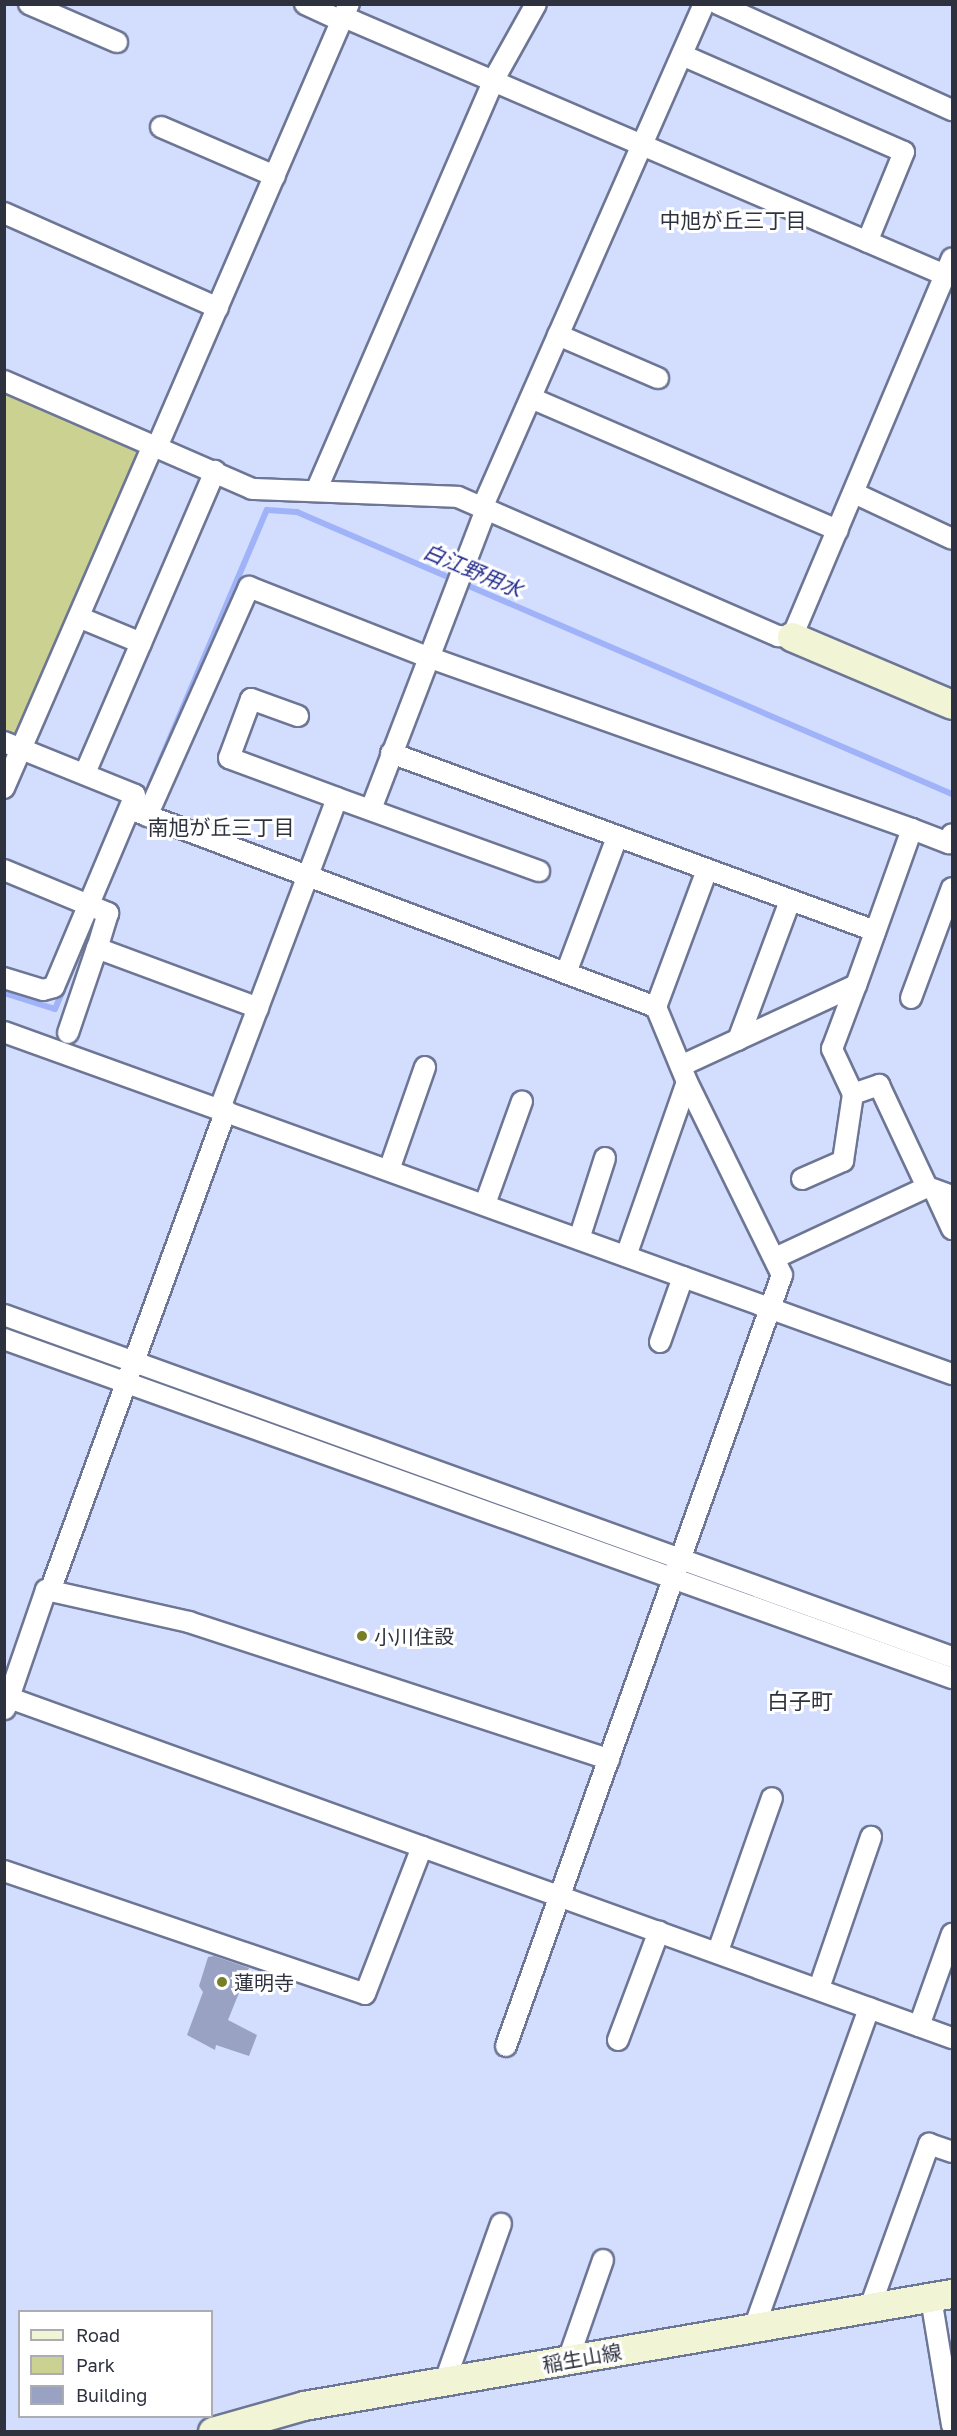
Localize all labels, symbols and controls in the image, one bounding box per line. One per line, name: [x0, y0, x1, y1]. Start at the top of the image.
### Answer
district label: 中旭が丘三丁目: [660, 207, 806, 233]
water label: 白江野用水: [420, 538, 526, 602]
district label: 南旭が丘三丁目: [148, 814, 294, 840]
place label: 小川住設: [374, 1624, 454, 1648]
marker: 小川住設: [355, 1629, 369, 1643]
district label: 白子町: [767, 1688, 833, 1714]
place label: 蓮明寺: [234, 1970, 294, 1994]
marker: 蓮明寺: [215, 1975, 229, 1989]
legend: [18, 2310, 213, 2418]
text: Road: [76, 2324, 120, 2346]
street label: 稲生山線: [541, 2339, 623, 2377]
text: Park: [76, 2354, 115, 2376]
text: Building: [76, 2384, 147, 2406]

